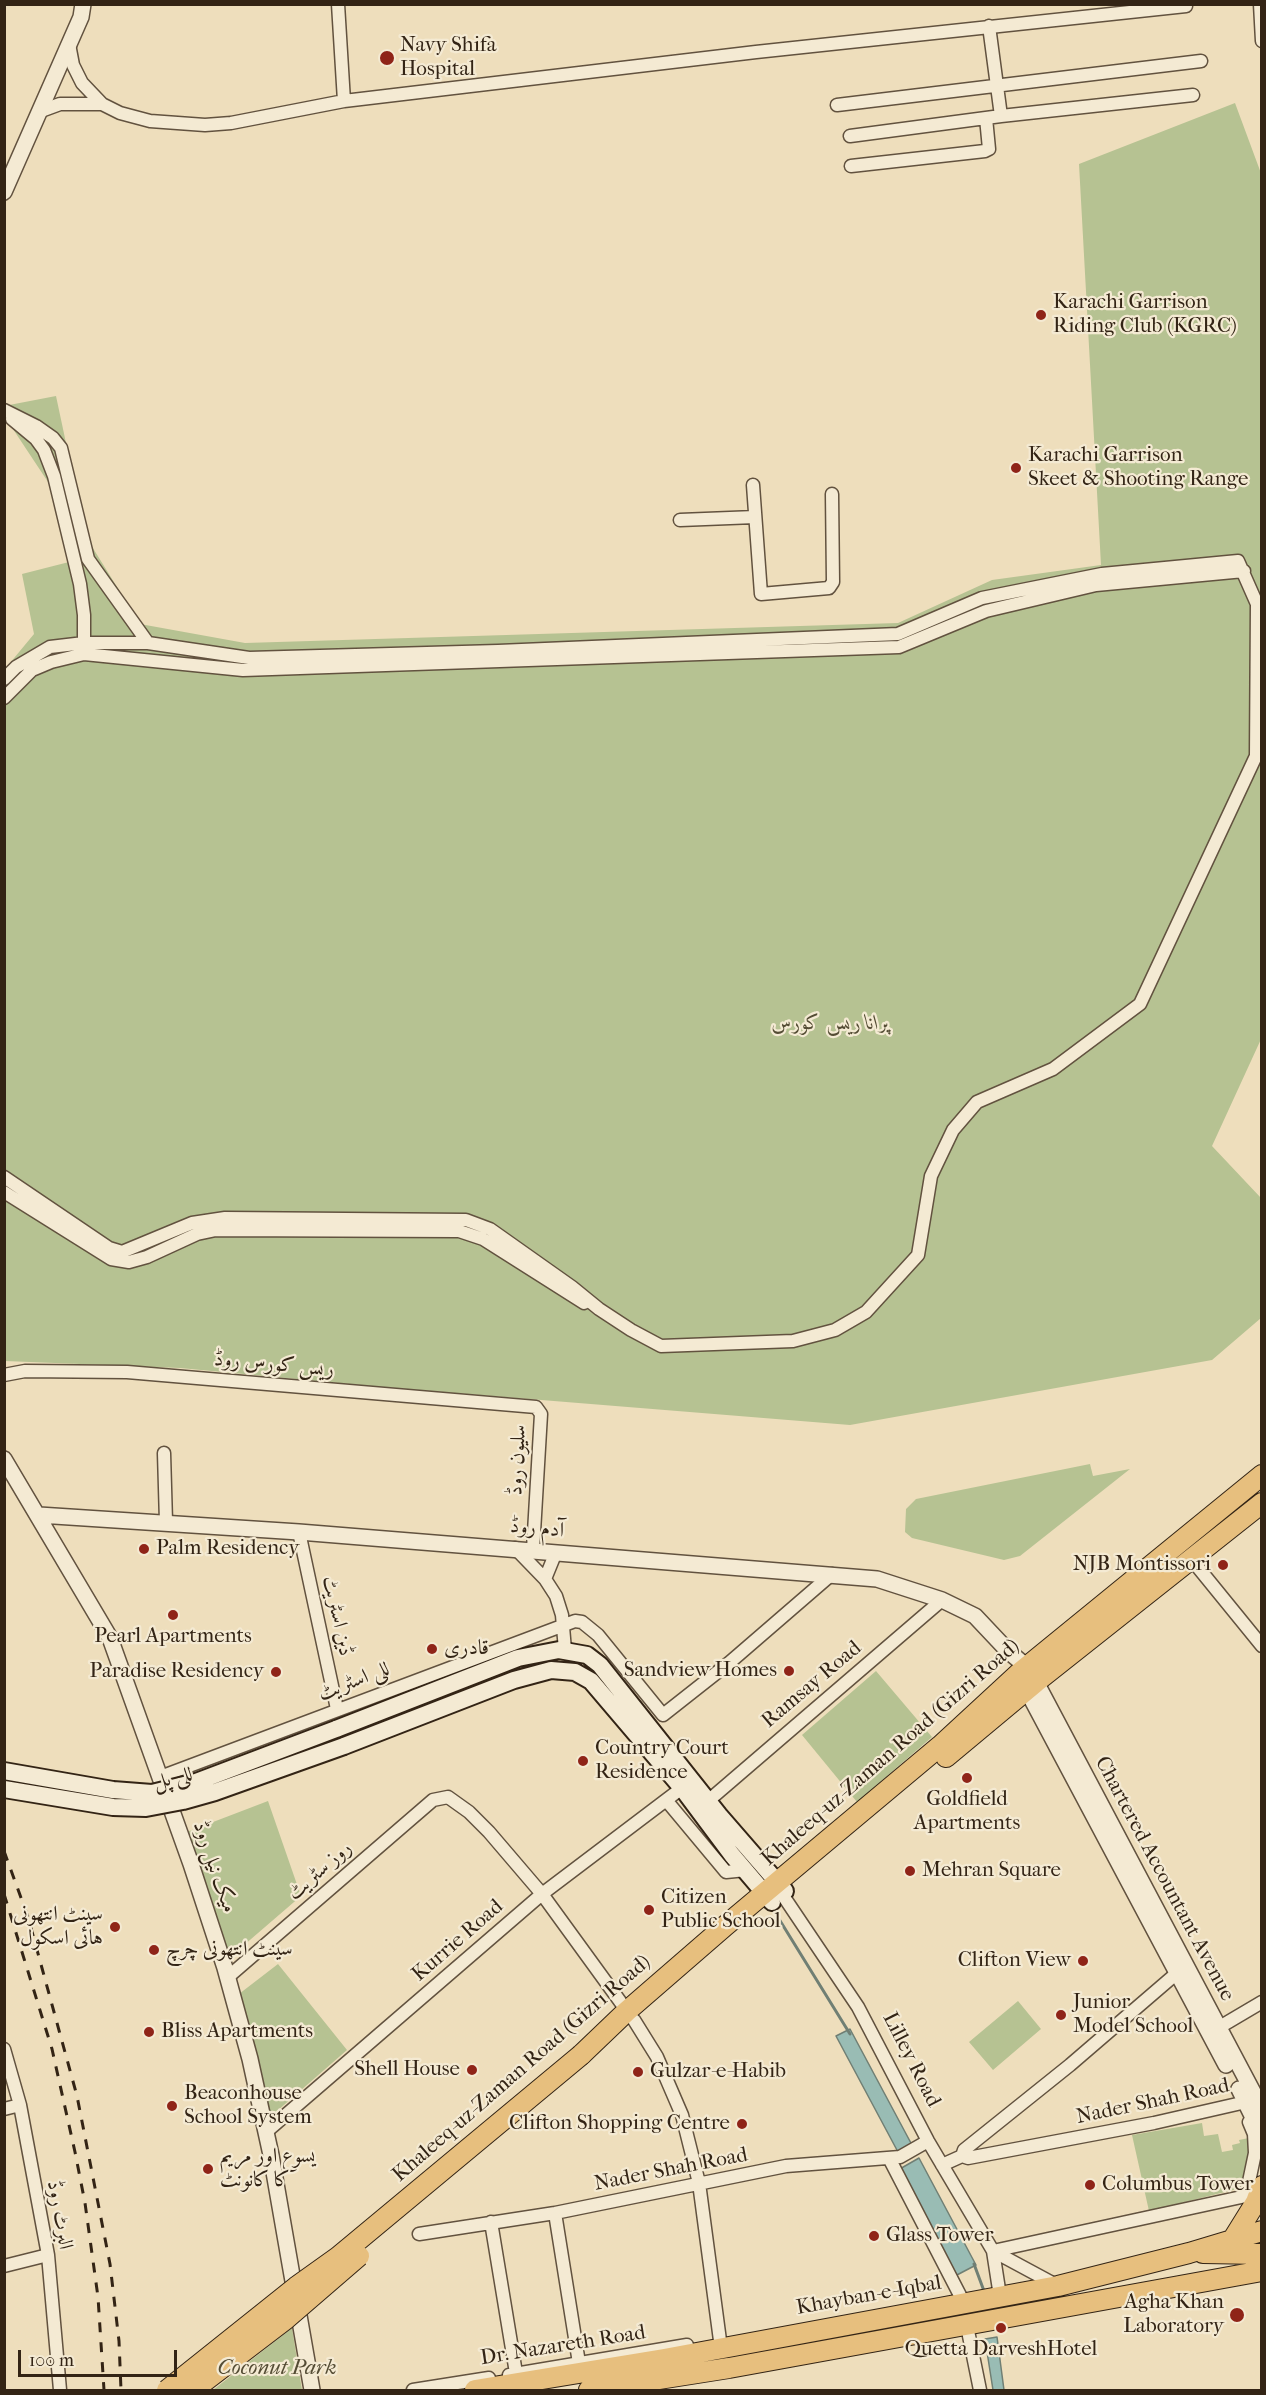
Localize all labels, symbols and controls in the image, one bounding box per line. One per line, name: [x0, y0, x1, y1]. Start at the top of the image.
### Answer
place label: Navy Shifa Hospital: [400, 33, 497, 83]
marker: Navy Shifa Hospital: [378, 49, 396, 67]
place label: Karachi Garrison Riding Club (KGRC): [1053, 290, 1237, 340]
marker: Karachi Garrison Riding Club (KGRC): [1034, 308, 1048, 322]
place label: Karachi Garrison Skeet & Shooting Range: [1028, 443, 1248, 493]
marker: Karachi Garrison Skeet & Shooting Range: [1009, 461, 1023, 475]
park label: پرانا ریس کورس: [771, 1011, 889, 1037]
street label: ریس کورس روڈ: [213, 1347, 335, 1383]
street label: سلیون روڈ: [504, 1424, 532, 1496]
street label: آدم روڈ: [509, 1514, 565, 1544]
place label: Palm Residency: [156, 1536, 299, 1562]
marker: Palm Residency: [137, 1542, 151, 1556]
place label: NJB Montissori: [1073, 1552, 1211, 1578]
marker: NJB Montissori: [1216, 1558, 1230, 1572]
street label: ڈین اسٹریٹ: [316, 1574, 358, 1658]
marker: Pearl Apartments: [166, 1608, 180, 1622]
place label: Pearl Apartments: [94, 1624, 252, 1650]
street label: Khaleeq-uz-Zaman Road (Gizri Road): [757, 1634, 1025, 1872]
place label: قادری: [444, 1636, 489, 1662]
street label: Ramsay Road: [757, 1636, 867, 1734]
marker: قادری: [425, 1642, 439, 1656]
street label: للی اسٹریٹ: [315, 1657, 393, 1707]
place label: Sandview Homes: [624, 1658, 777, 1684]
place label: Paradise Residency: [89, 1659, 264, 1685]
marker: Sandview Homes: [782, 1664, 796, 1678]
marker: Paradise Residency: [269, 1665, 283, 1679]
place label: Country Court Residence: [595, 1736, 729, 1786]
street label: Chartered Accountant Avenue: [1089, 1752, 1239, 2006]
marker: Country Court Residence: [576, 1754, 590, 1768]
street label: للی پل: [151, 1762, 195, 1796]
marker: Goldfield Apartments: [960, 1771, 974, 1785]
place label: Goldfield Apartments: [914, 1787, 1020, 1837]
street label: میک نیل روڈ: [187, 1818, 241, 1916]
street label: روز سٹریٹ: [283, 1836, 357, 1906]
place label: Mehran Square: [922, 1858, 1061, 1884]
marker: Mehran Square: [903, 1864, 917, 1878]
place label: Citizen Public School: [661, 1885, 781, 1935]
street label: Kurrie Road: [407, 1895, 509, 1987]
place label: سینٹ انتھونی ہائی اسکول: [13, 1902, 103, 1952]
marker: Citizen Public School: [642, 1903, 656, 1917]
marker: سینٹ انتھونی ہائی اسکول: [108, 1920, 122, 1934]
place label: سینٹ انتھونی چرچ: [166, 1937, 293, 1963]
marker: سینٹ انتھونی چرچ: [147, 1943, 161, 1957]
place label: Clifton View: [958, 1948, 1071, 1974]
street label: Khaleeq-uz-Zaman Road (Gizri Road): [388, 1950, 656, 2188]
marker: Clifton View: [1076, 1954, 1090, 1968]
place label: Junior Model School: [1073, 1990, 1193, 2040]
street label: Lilley Road: [876, 2008, 946, 2112]
marker: Junior Model School: [1054, 2008, 1068, 2022]
place label: Bliss Apartments: [161, 2019, 313, 2045]
marker: Bliss Apartments: [142, 2025, 156, 2039]
place label: Shell House: [354, 2057, 460, 2083]
place label: Gulzar-e-Habib: [650, 2059, 786, 2085]
marker: Shell House: [465, 2063, 479, 2077]
marker: Gulzar-e-Habib: [631, 2065, 645, 2079]
street label: Nader Shah Road: [1074, 2073, 1232, 2131]
place label: Beaconhouse School System: [184, 2081, 312, 2131]
marker: Beaconhouse School System: [165, 2099, 179, 2113]
place label: Clifton Shopping Centre: [509, 2111, 730, 2137]
marker: Clifton Shopping Centre: [735, 2117, 749, 2131]
street label: Nader Shah Road: [592, 2143, 750, 2197]
place label: یسوع اور مریم کا کانونٹ: [220, 2144, 315, 2194]
marker: یسوع اور مریم کا کانونٹ: [201, 2162, 215, 2176]
place label: Columbus Tower: [1102, 2172, 1253, 2198]
street label: البرٹ روڈ: [41, 2178, 77, 2252]
marker: Columbus Tower: [1083, 2178, 1097, 2192]
place label: Glass Tower: [886, 2223, 993, 2249]
marker: Glass Tower: [867, 2229, 881, 2243]
street label: Khayban-e-Iqbal: [794, 2271, 944, 2321]
place label: Agha Khan Laboratory: [1123, 2290, 1224, 2340]
marker: Agha Khan Laboratory: [1228, 2306, 1246, 2324]
street label: Dr. Nazareth Road: [479, 2321, 647, 2371]
marker: Quetta DarveshHotel: [994, 2321, 1008, 2335]
place label: Quetta DarveshHotel: [905, 2337, 1097, 2363]
scale bar: [21, 2338, 180, 2376]
text: 100 m: [29, 2350, 74, 2371]
park label: Coconut Park: [218, 2356, 336, 2382]

